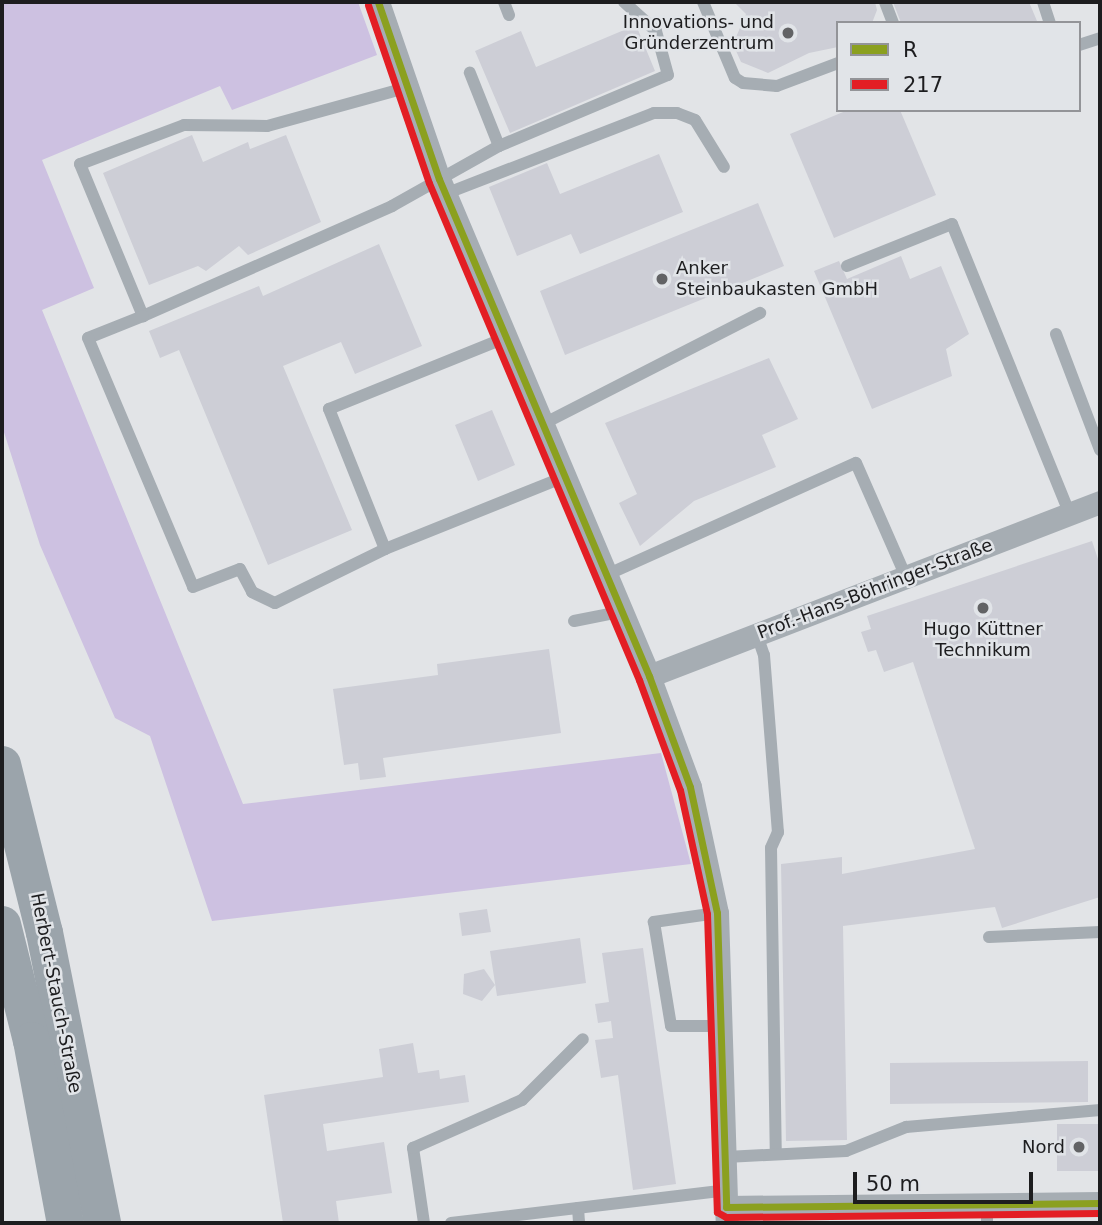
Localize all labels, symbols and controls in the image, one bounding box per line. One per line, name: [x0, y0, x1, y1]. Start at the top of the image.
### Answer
place label: Innovations- und Gründerzentrum: [623, 12, 774, 54]
legend: [836, 21, 1081, 112]
marker: Innovations- und Gründerzentrum: [780, 25, 796, 41]
text: R: [903, 38, 918, 62]
text: 217: [903, 73, 943, 97]
place label: Anker Steinbaukasten GmbH: [676, 258, 878, 300]
marker: Anker Steinbaukasten GmbH: [654, 271, 670, 287]
street label: Prof.-Hans-Böhringer-Straße: [754, 534, 996, 644]
marker: Hugo Küttner Technikum: [975, 600, 991, 616]
place label: Hugo Küttner Technikum: [923, 619, 1043, 662]
street label: Herbert-Stauch-Straße: [26, 891, 86, 1095]
place label: Nord: [1022, 1136, 1065, 1158]
marker: Nord: [1071, 1139, 1087, 1155]
scale bar: [857, 1158, 1037, 1202]
text: 50 m: [866, 1172, 920, 1196]

